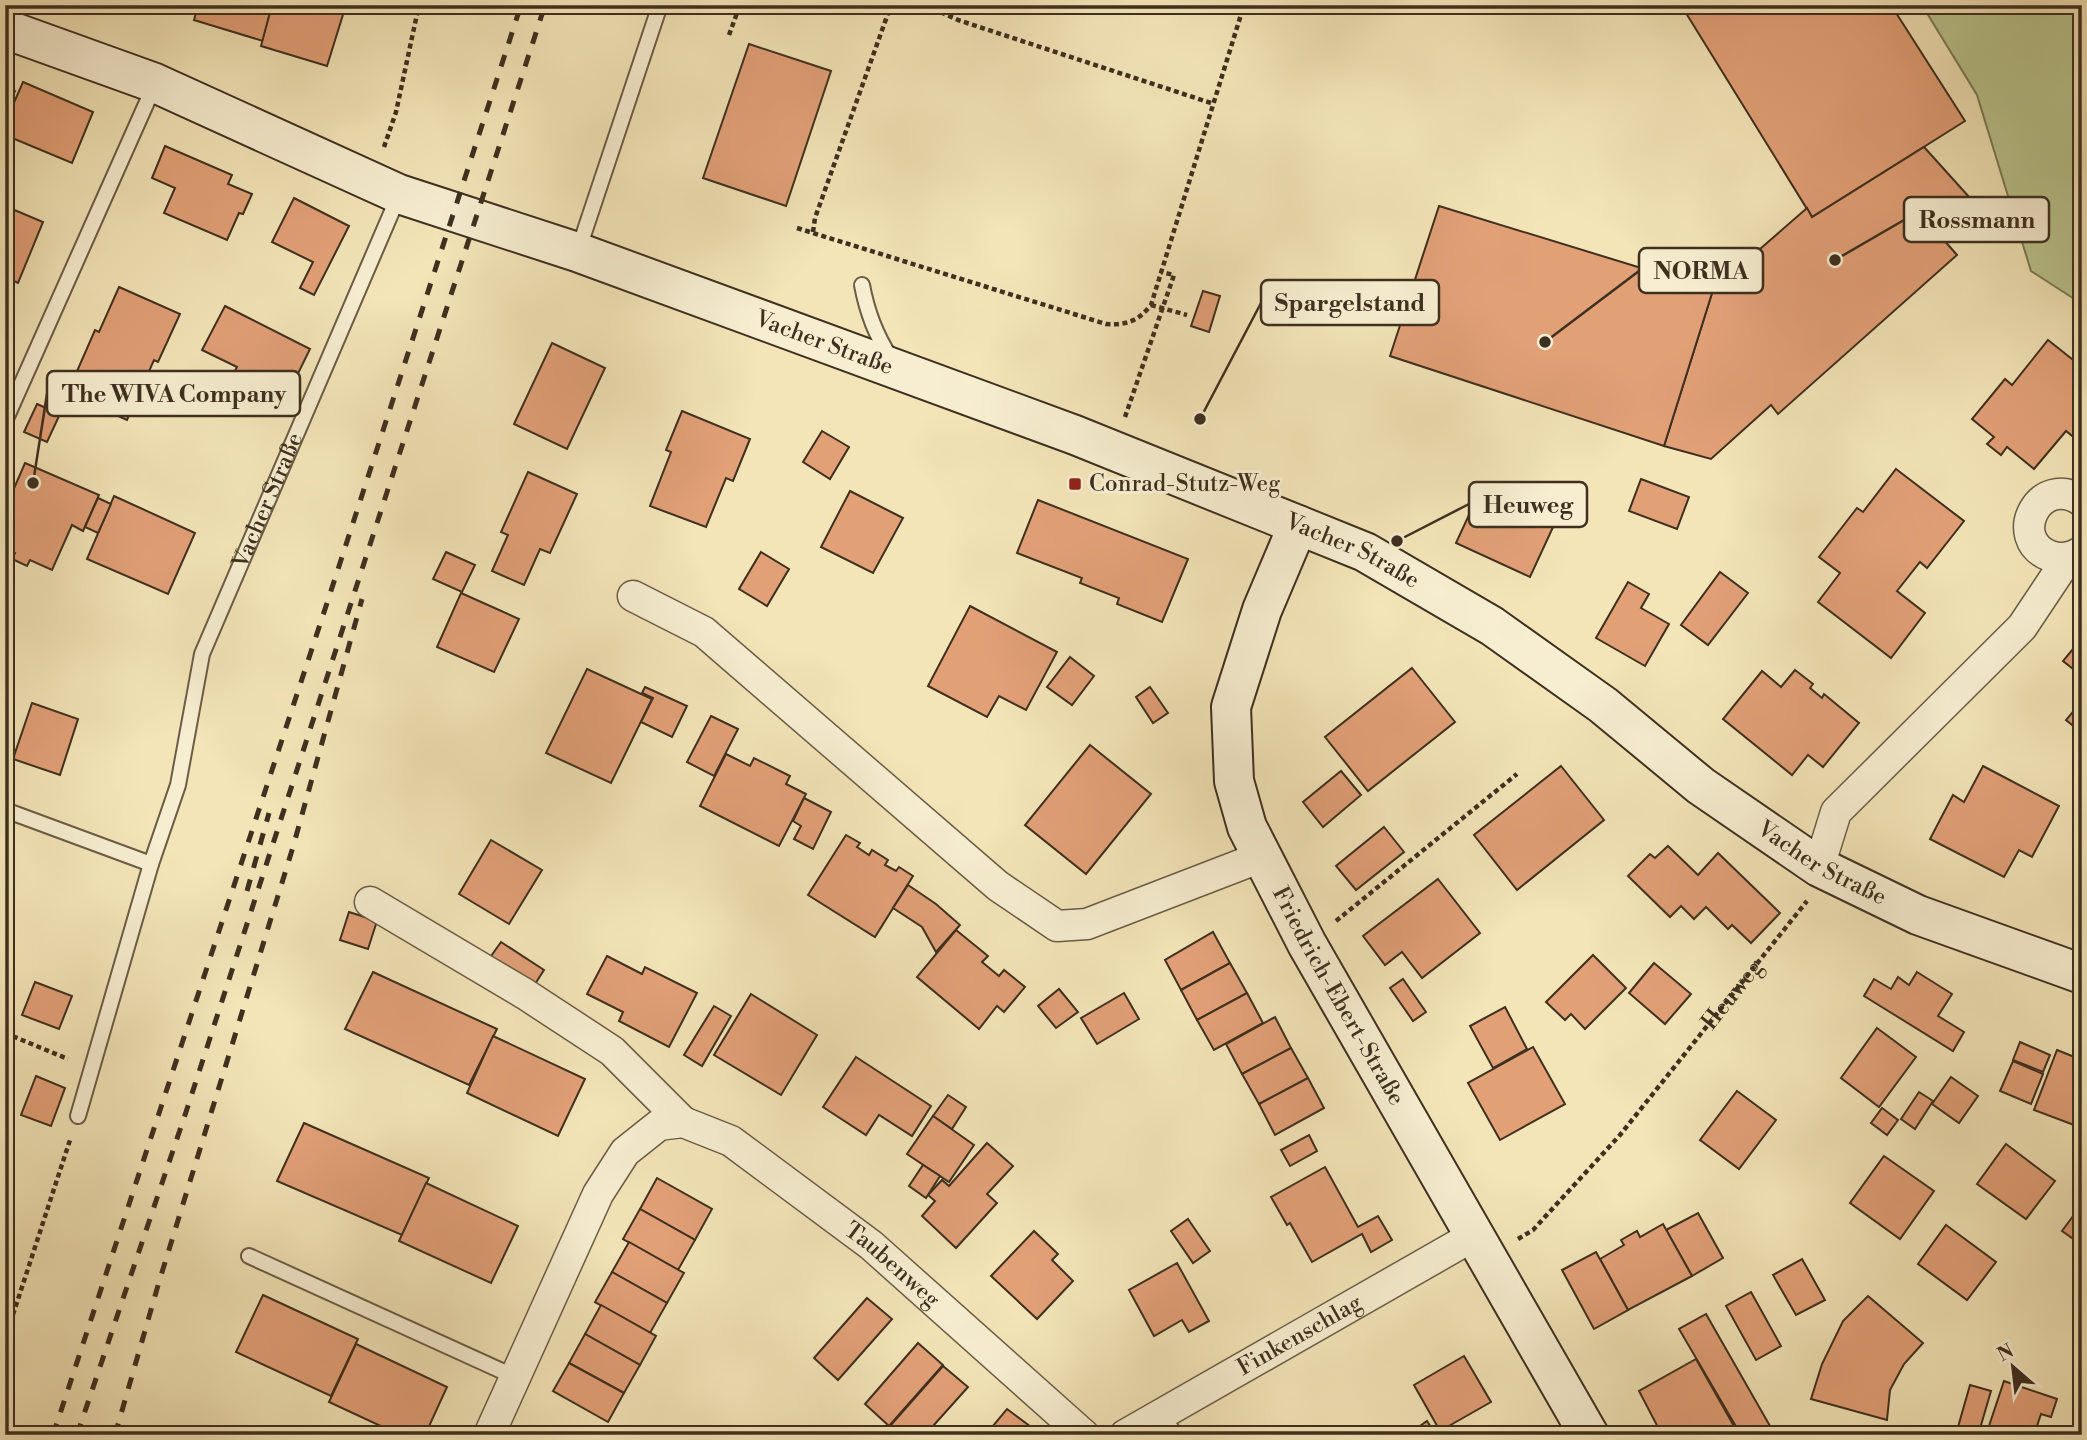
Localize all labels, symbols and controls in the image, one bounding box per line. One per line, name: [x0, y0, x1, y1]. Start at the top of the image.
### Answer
callout: Rossmann: [1904, 197, 2049, 242]
text: Rossmann: [1919, 206, 2036, 236]
callout: NORMA: [1639, 248, 1763, 293]
text: NORMA: [1653, 257, 1750, 287]
callout: Spargelstand: [1261, 280, 1439, 325]
text: Spargelstand: [1275, 289, 1425, 319]
street label: Vacher Straße: [750, 304, 897, 381]
callout: The WIVA Company: [47, 371, 300, 416]
text: The WIVA Company: [62, 380, 287, 410]
street label: Vacher Straße: [226, 428, 309, 574]
place label: Conrad-Stutz-Weg: [1089, 470, 1280, 498]
marker: Conrad-Stutz-Weg: [1067, 476, 1083, 492]
callout: Heuweg: [1469, 482, 1587, 527]
text: Heuweg: [1483, 491, 1575, 521]
street label: Vacher Straße: [1281, 507, 1424, 595]
street label: Vacher Straße: [1751, 814, 1891, 911]
street label: Friedrich-Ebert-Straße: [1266, 882, 1411, 1110]
street label: Heuweg: [1696, 954, 1769, 1036]
street label: Taubenweg: [839, 1216, 946, 1314]
street label: Finkenschlag: [1232, 1289, 1367, 1382]
north arrow: [1979, 1332, 2048, 1402]
text: N: [1993, 1339, 2018, 1367]

